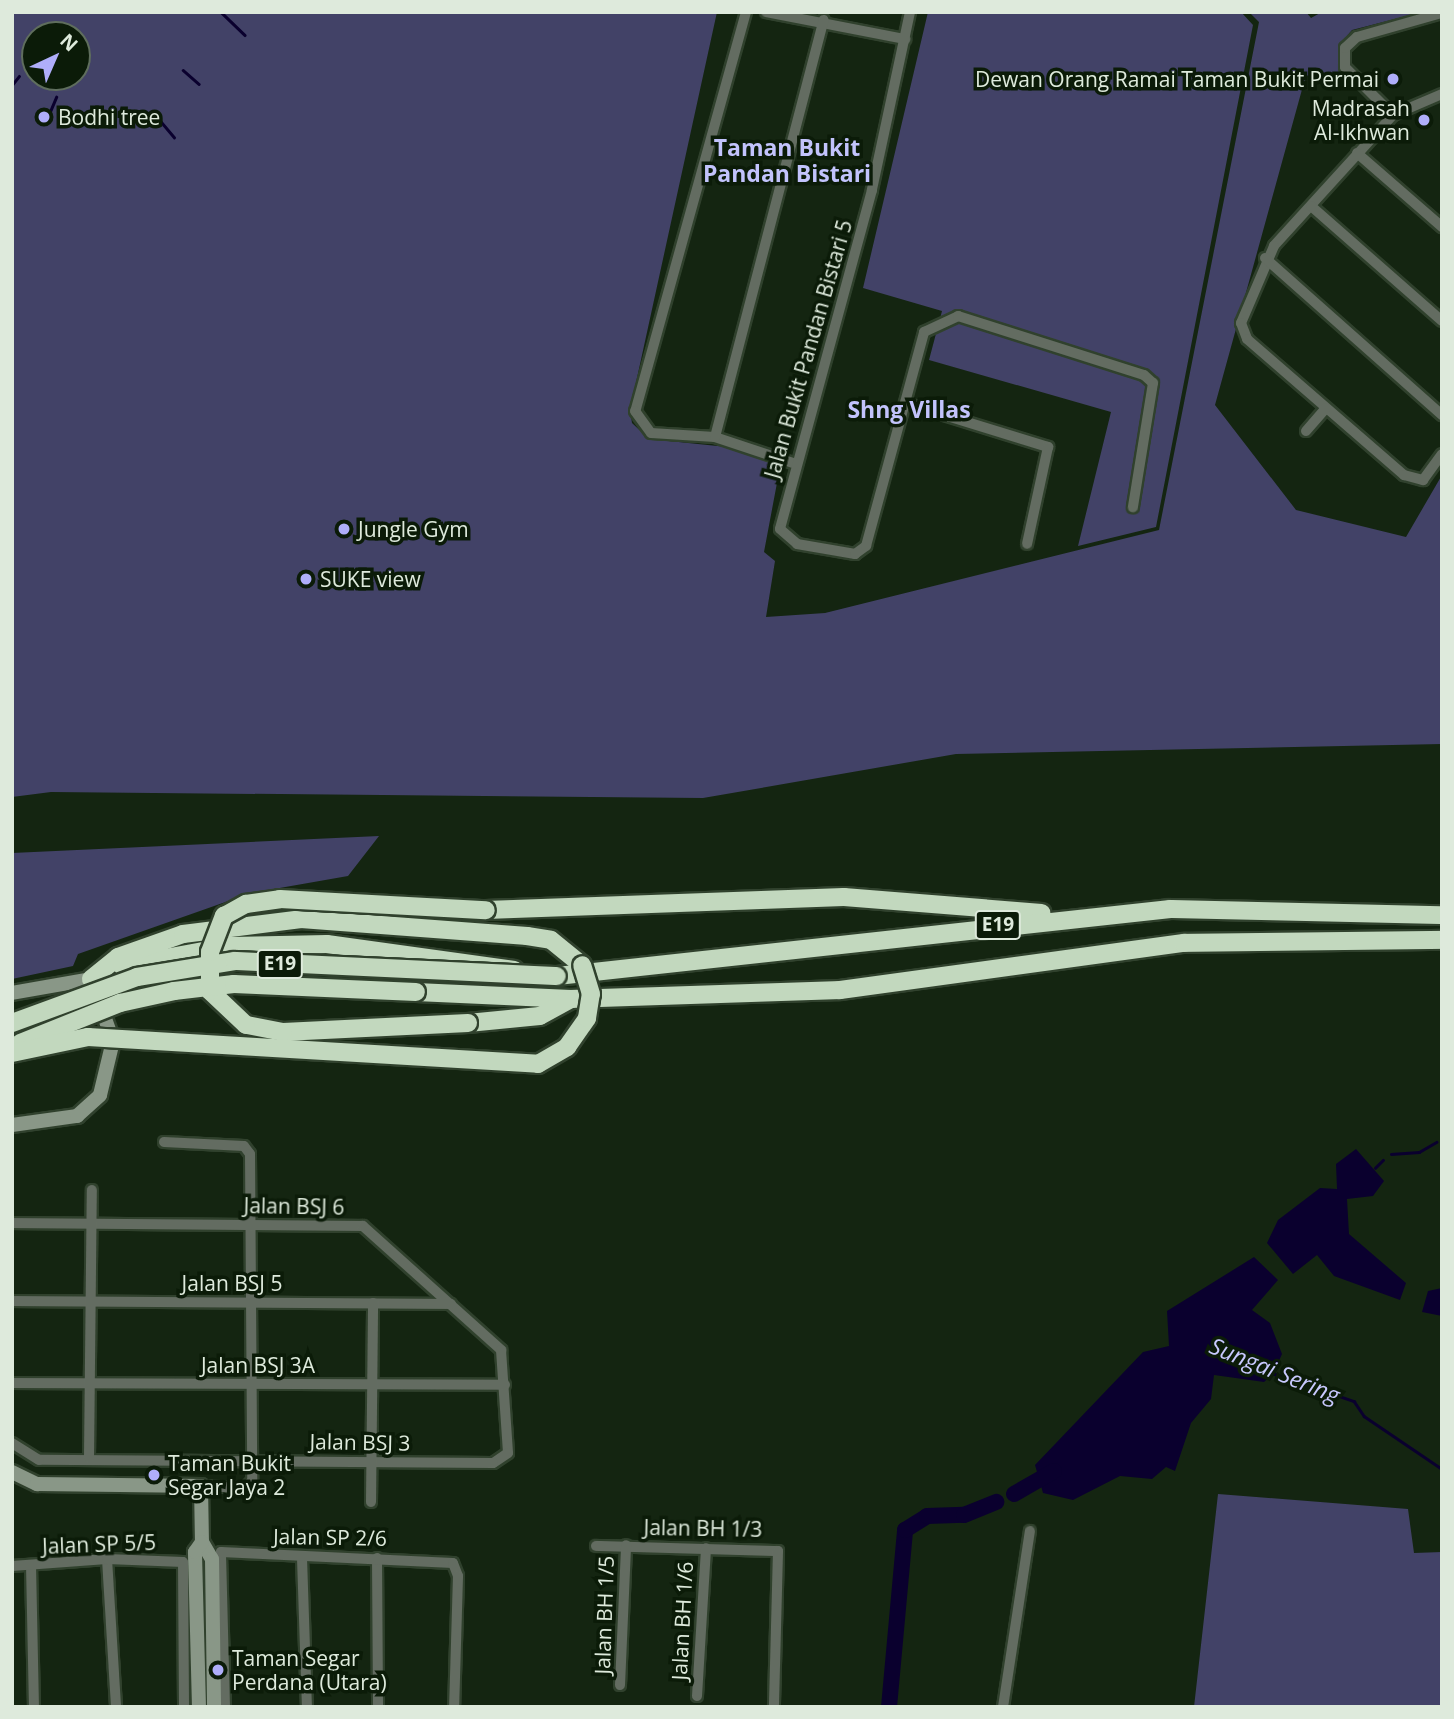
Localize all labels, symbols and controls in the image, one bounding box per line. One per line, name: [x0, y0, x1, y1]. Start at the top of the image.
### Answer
north arrow: [21, 21, 91, 91]
text: N: [55, 28, 84, 57]
place label: Dewan Orang Ramai Taman Bukit Permai: [975, 66, 1379, 92]
marker: Dewan Orang Ramai Taman Bukit Permai: [1385, 71, 1401, 87]
place label: Madrasah Al-Ikhwan: [1312, 95, 1410, 145]
place label: Bodhi tree: [58, 104, 160, 130]
marker: Bodhi tree: [36, 109, 52, 125]
marker: Madrasah Al-Ikhwan: [1416, 112, 1432, 128]
district label: Taman Bukit Pandan Bistari: [703, 133, 871, 187]
street label: Jalan Bukit Pandan Bistari 5: [759, 217, 857, 481]
district label: Shng Villas: [847, 395, 971, 423]
place label: Jungle Gym: [358, 516, 469, 542]
marker: Jungle Gym: [336, 521, 352, 537]
place label: SUKE view: [320, 566, 421, 592]
marker: SUKE view: [298, 571, 314, 587]
road number: E19: [974, 909, 1023, 940]
road number: E19: [256, 948, 304, 980]
street label: Jalan BSJ 6: [243, 1193, 345, 1219]
street label: Jalan BSJ 5: [182, 1270, 282, 1296]
water label: Sungai Sering: [1206, 1331, 1344, 1409]
street label: Jalan BSJ 3A: [201, 1352, 315, 1378]
street label: Jalan BSJ 3: [309, 1429, 411, 1455]
place label: Taman Bukit Segar Jaya 2: [168, 1450, 291, 1500]
marker: Taman Bukit Segar Jaya 2: [146, 1467, 162, 1483]
street label: Jalan BH 1/3: [643, 1514, 763, 1542]
street label: Jalan SP 2/6: [273, 1523, 387, 1551]
street label: Jalan SP 5/5: [42, 1529, 156, 1559]
street label: Jalan BH 1/5: [589, 1555, 619, 1675]
street label: Jalan BH 1/6: [666, 1561, 698, 1681]
place label: Taman Segar Perdana (Utara): [232, 1645, 387, 1695]
marker: Taman Segar Perdana (Utara): [210, 1662, 226, 1678]

